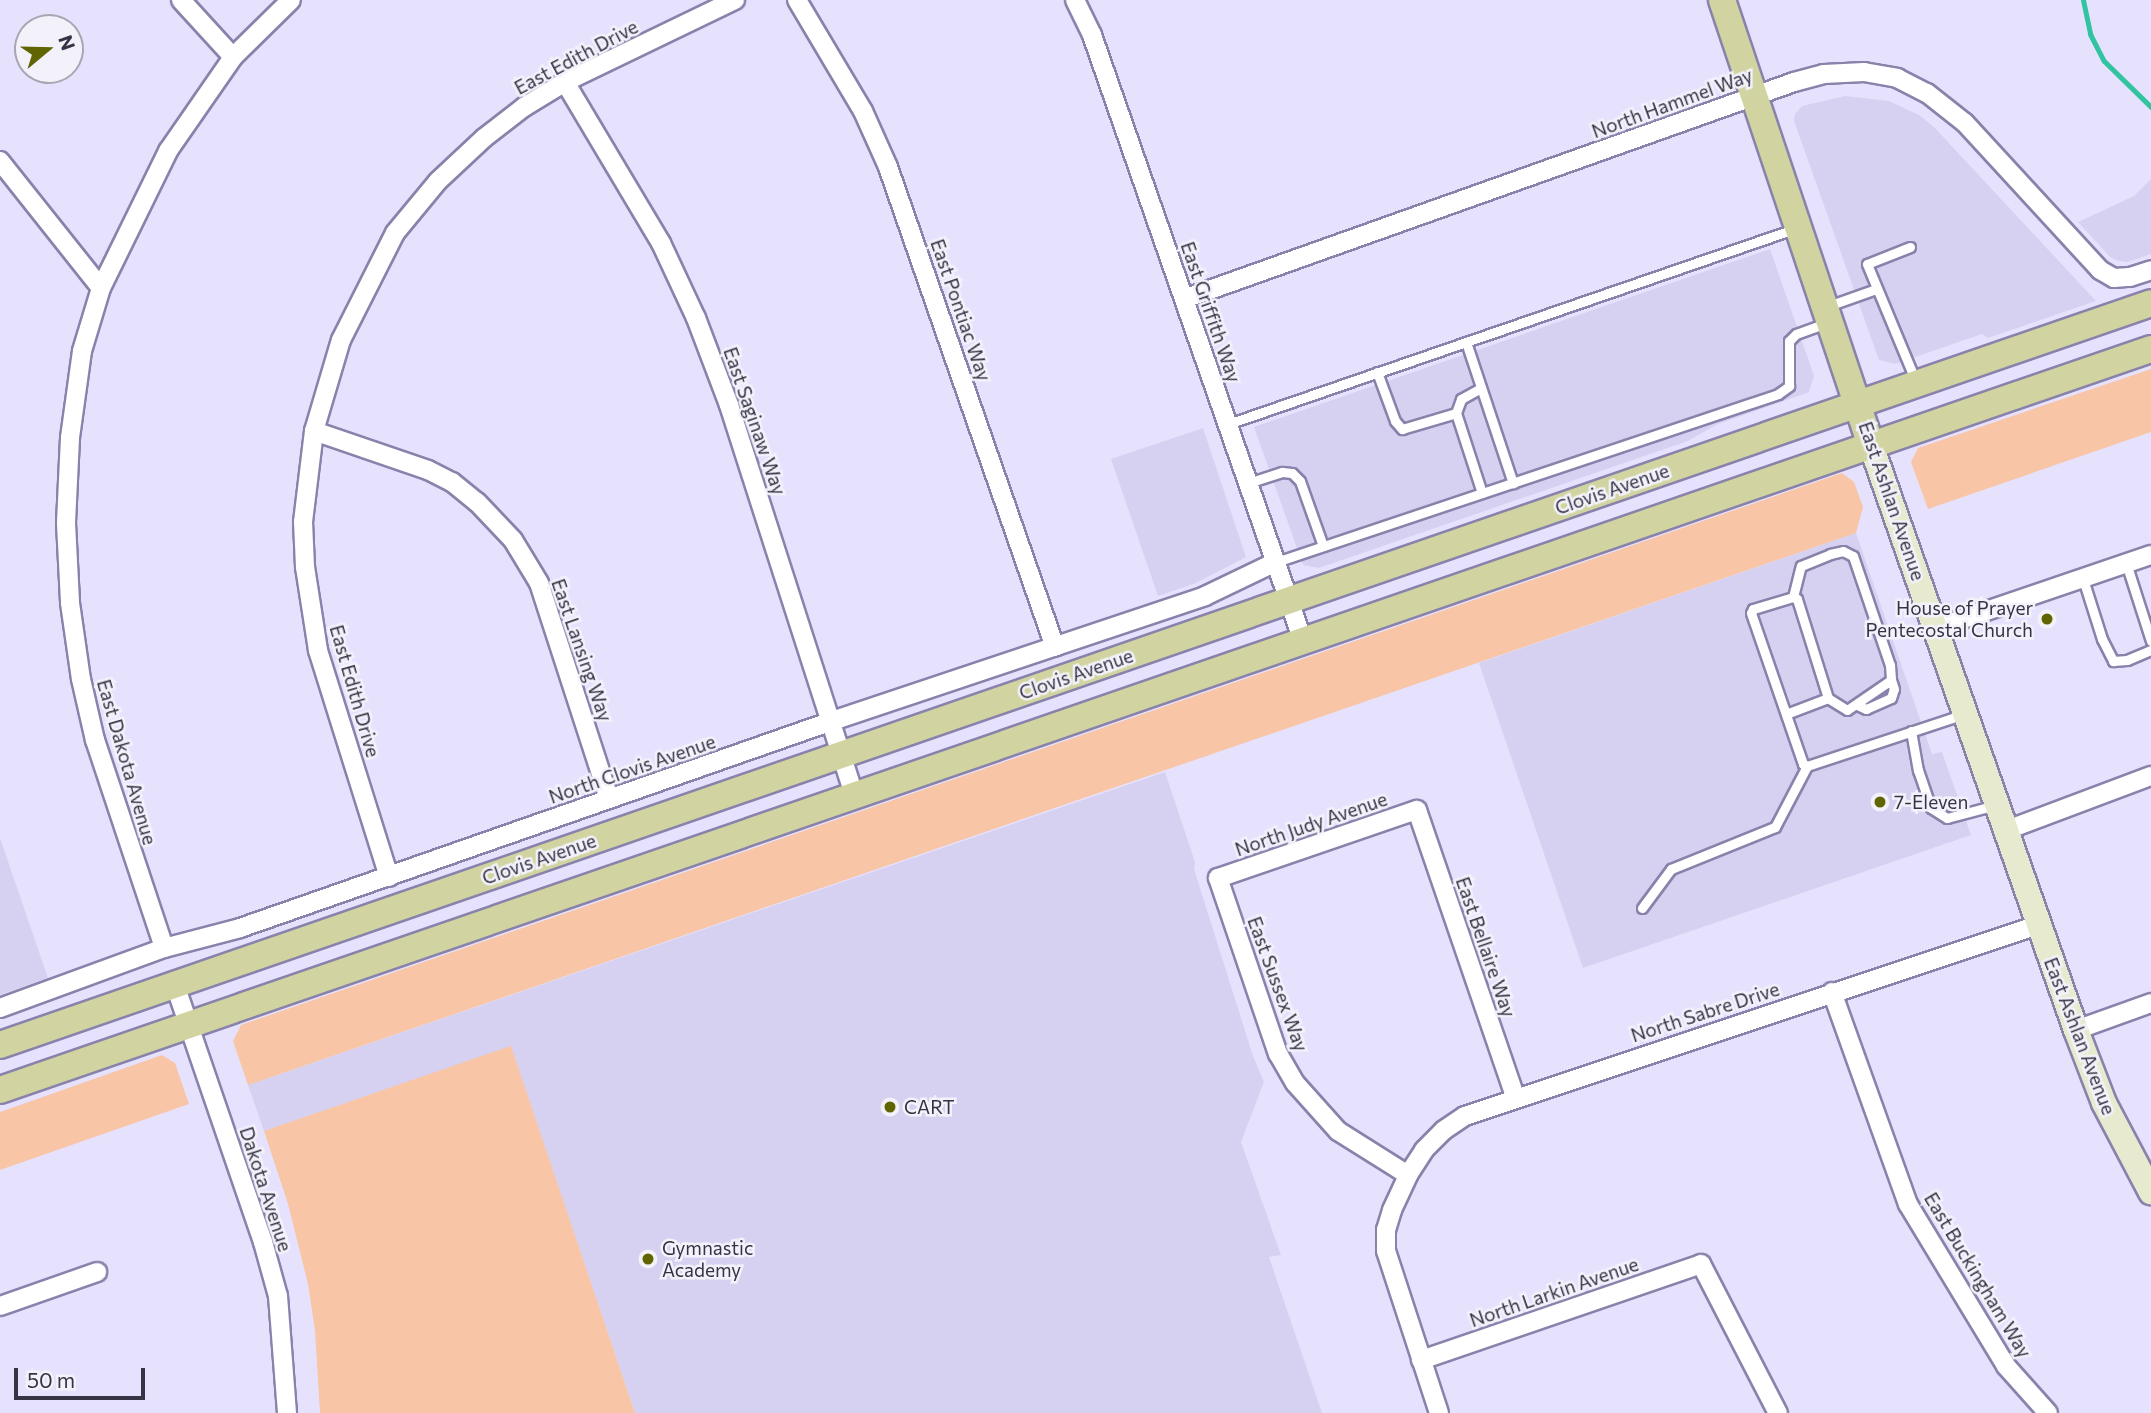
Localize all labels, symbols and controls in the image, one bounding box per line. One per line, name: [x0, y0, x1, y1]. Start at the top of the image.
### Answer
north arrow: [14, 14, 84, 84]
street label: East Edith Drive: [510, 15, 642, 99]
text: N: [54, 32, 81, 53]
street label: North Hammel Way: [1589, 63, 1755, 143]
street label: East Pontiac Way: [926, 236, 996, 384]
street label: East Griffith Way: [1176, 239, 1246, 385]
street label: East Saginaw Way: [719, 344, 791, 498]
street label: East Ashlan Avenue: [1854, 419, 1930, 583]
street label: Clovis Avenue: [1552, 459, 1672, 519]
street label: East Lansing Way: [547, 576, 617, 724]
place label: House of Prayer Pentecostal Church: [1865, 597, 2033, 641]
marker: House of Prayer Pentecostal Church: [2039, 611, 2055, 627]
street label: East Edith Drive: [325, 622, 385, 760]
street label: Clovis Avenue: [1016, 644, 1136, 704]
street label: East Dakota Avenue: [92, 677, 162, 847]
street label: North Clovis Avenue: [546, 730, 718, 808]
street label: North Judy Avenue: [1232, 787, 1390, 861]
place label: 7-Eleven: [1894, 791, 1968, 813]
marker: 7-Eleven: [1872, 794, 1888, 810]
street label: Clovis Avenue: [479, 829, 599, 889]
street label: East Bellaire Way: [1451, 874, 1521, 1020]
street label: East Sussex Way: [1243, 913, 1313, 1055]
street label: East Ashlan Avenue: [2040, 954, 2120, 1118]
street label: North Sabre Drive: [1628, 977, 1782, 1047]
place label: CART: [904, 1096, 955, 1118]
marker: CART: [882, 1099, 898, 1115]
street label: Dakota Avenue: [235, 1124, 297, 1254]
street label: East Buckingham Way: [1920, 1188, 2036, 1362]
place label: Gymnastic Academy: [662, 1237, 753, 1281]
marker: Gymnastic Academy: [640, 1251, 656, 1267]
street label: North Larkin Avenue: [1467, 1252, 1641, 1332]
scale bar: [18, 1354, 149, 1398]
text: 50 m: [27, 1367, 75, 1392]

